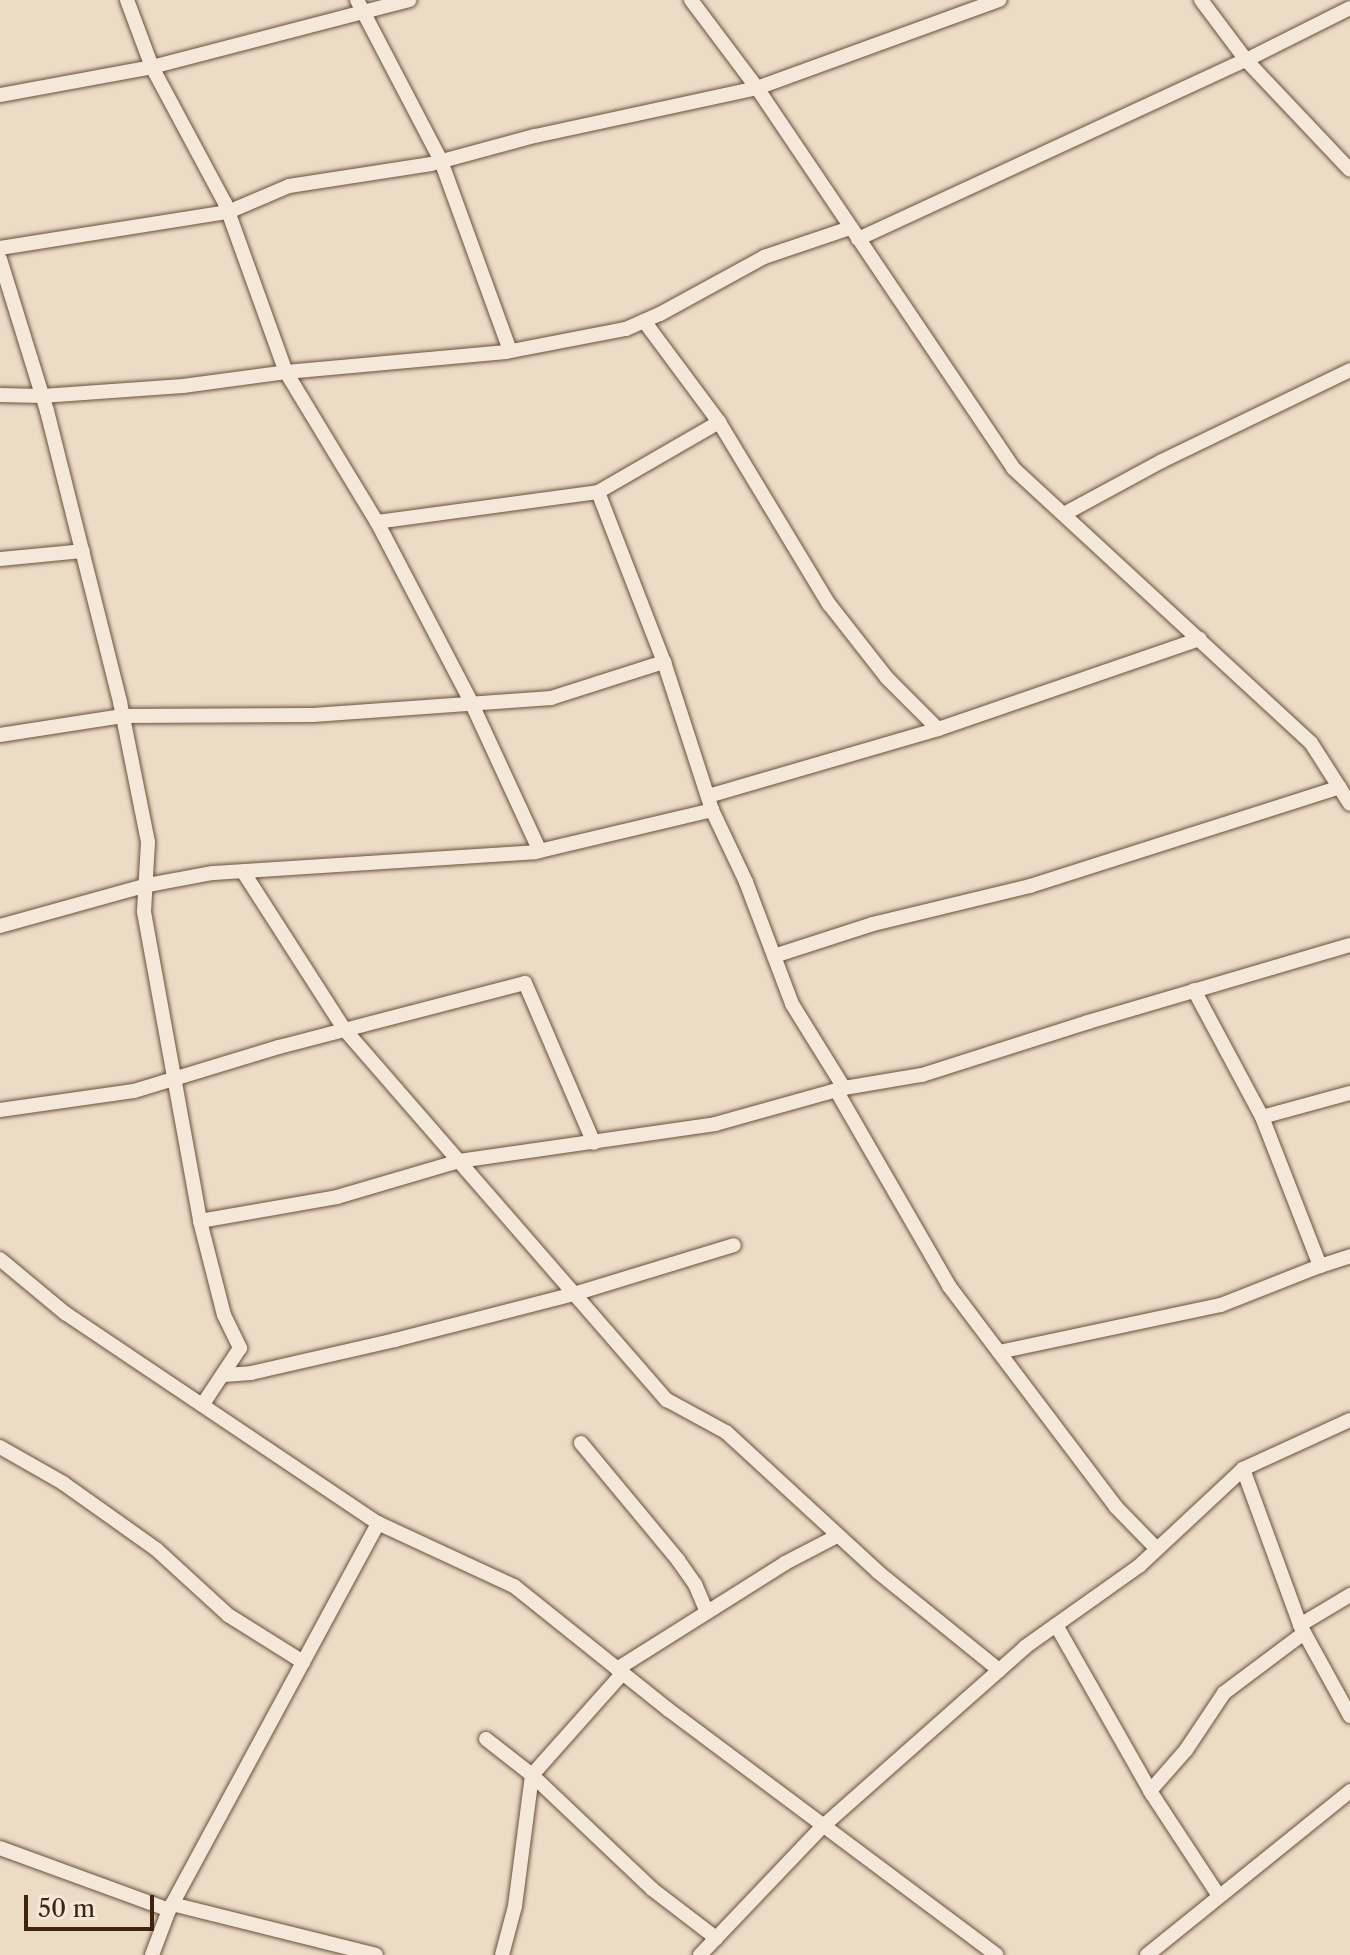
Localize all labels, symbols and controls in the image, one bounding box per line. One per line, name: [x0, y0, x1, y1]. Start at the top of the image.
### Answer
scale bar: [28, 1879, 158, 1929]
text: 50 m: [38, 1894, 95, 1923]

